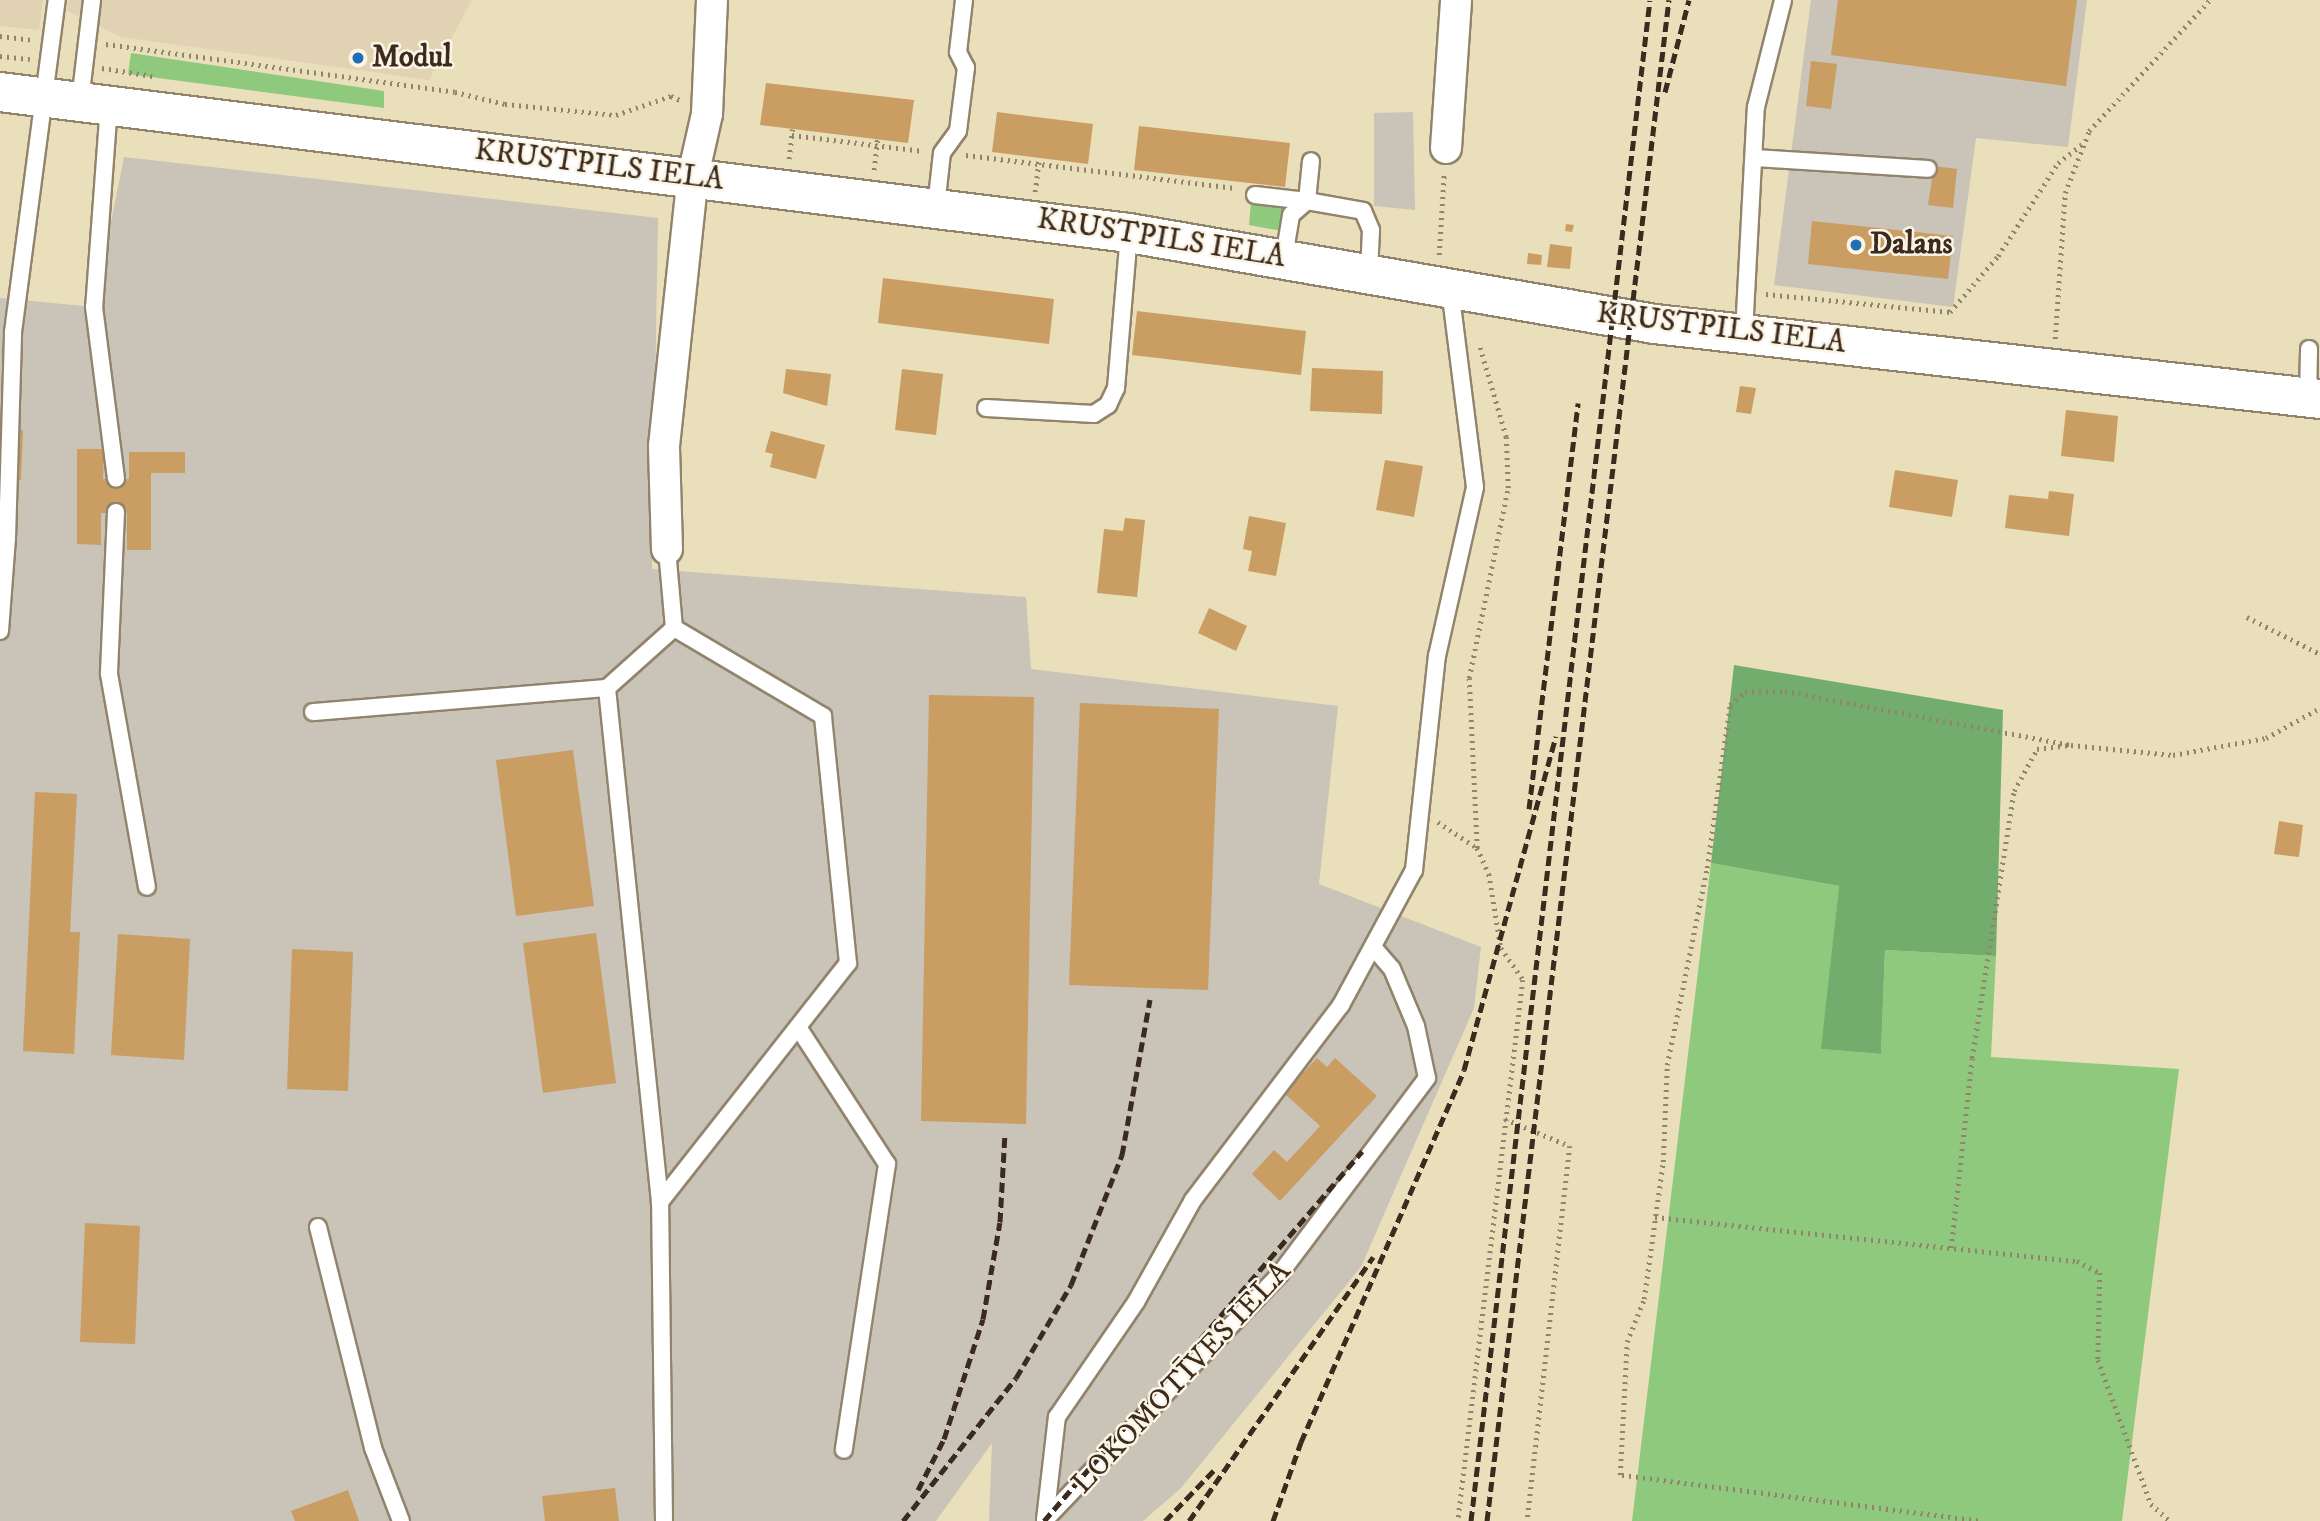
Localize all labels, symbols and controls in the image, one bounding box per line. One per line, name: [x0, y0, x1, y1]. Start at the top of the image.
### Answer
place label: Modul: [372, 40, 452, 76]
marker: Modul: [350, 50, 366, 66]
street label: KRUSTPILS IELA: [472, 133, 726, 199]
street label: KRUSTPILS IELA: [1034, 202, 1288, 276]
place label: Dalans: [1870, 227, 1953, 263]
marker: Dalans: [1848, 237, 1864, 253]
street label: KRUSTPILS IELA: [1594, 296, 1848, 362]
street label: LOKOMOTĪVES IELA: [1065, 1254, 1299, 1502]

